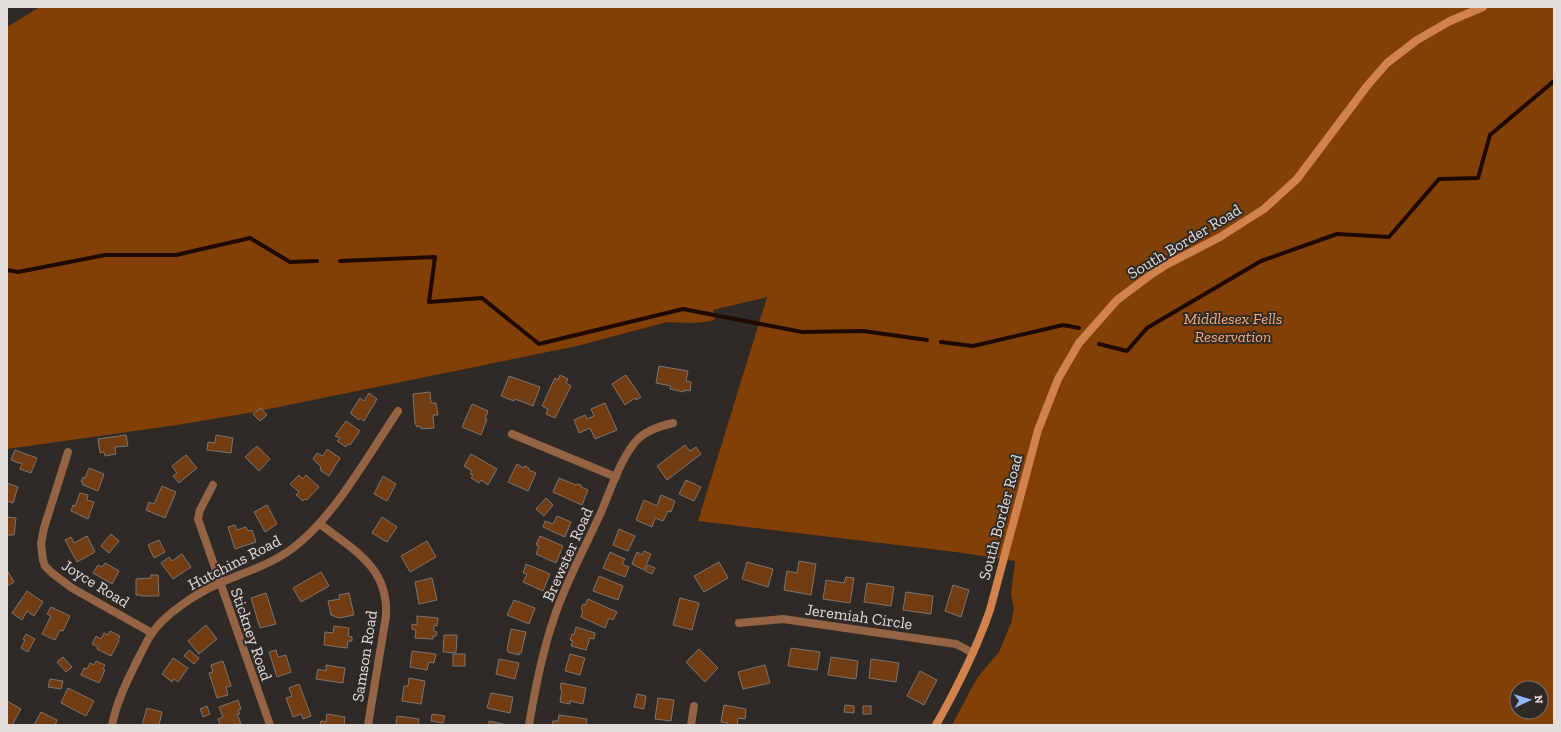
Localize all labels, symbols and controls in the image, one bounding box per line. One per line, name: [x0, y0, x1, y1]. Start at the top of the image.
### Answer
street label: South Border Road: [1124, 200, 1245, 283]
park label: Middlesex Fells Reservation: [1183, 309, 1283, 346]
street label: South Border Road: [975, 452, 1026, 582]
street label: Brewster Road: [538, 504, 597, 604]
street label: Hutchins Road: [185, 531, 284, 594]
street label: Joyce Road: [59, 555, 133, 612]
street label: Stickney Road: [227, 585, 276, 683]
street label: Jeremiah Circle: [804, 600, 914, 633]
street label: Samson Road: [348, 609, 381, 703]
north arrow: [1509, 680, 1549, 720]
text: N: [1532, 695, 1545, 705]

